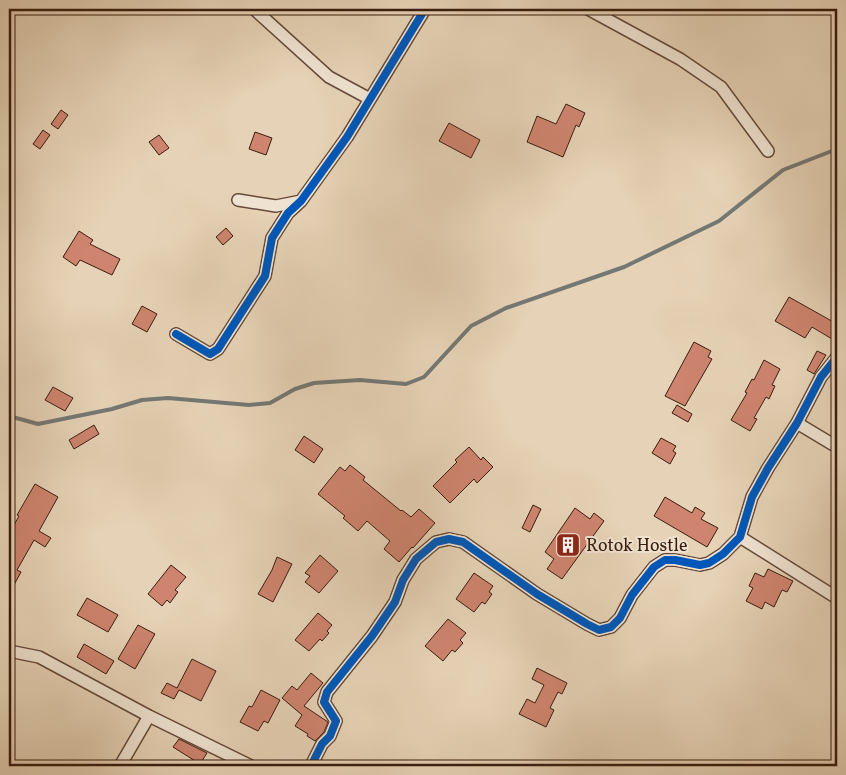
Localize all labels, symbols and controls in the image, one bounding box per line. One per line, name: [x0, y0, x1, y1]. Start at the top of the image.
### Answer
building icon: Rotok Hostle: [555, 532, 581, 558]
place label: Rotok Hostle: [586, 534, 688, 559]

